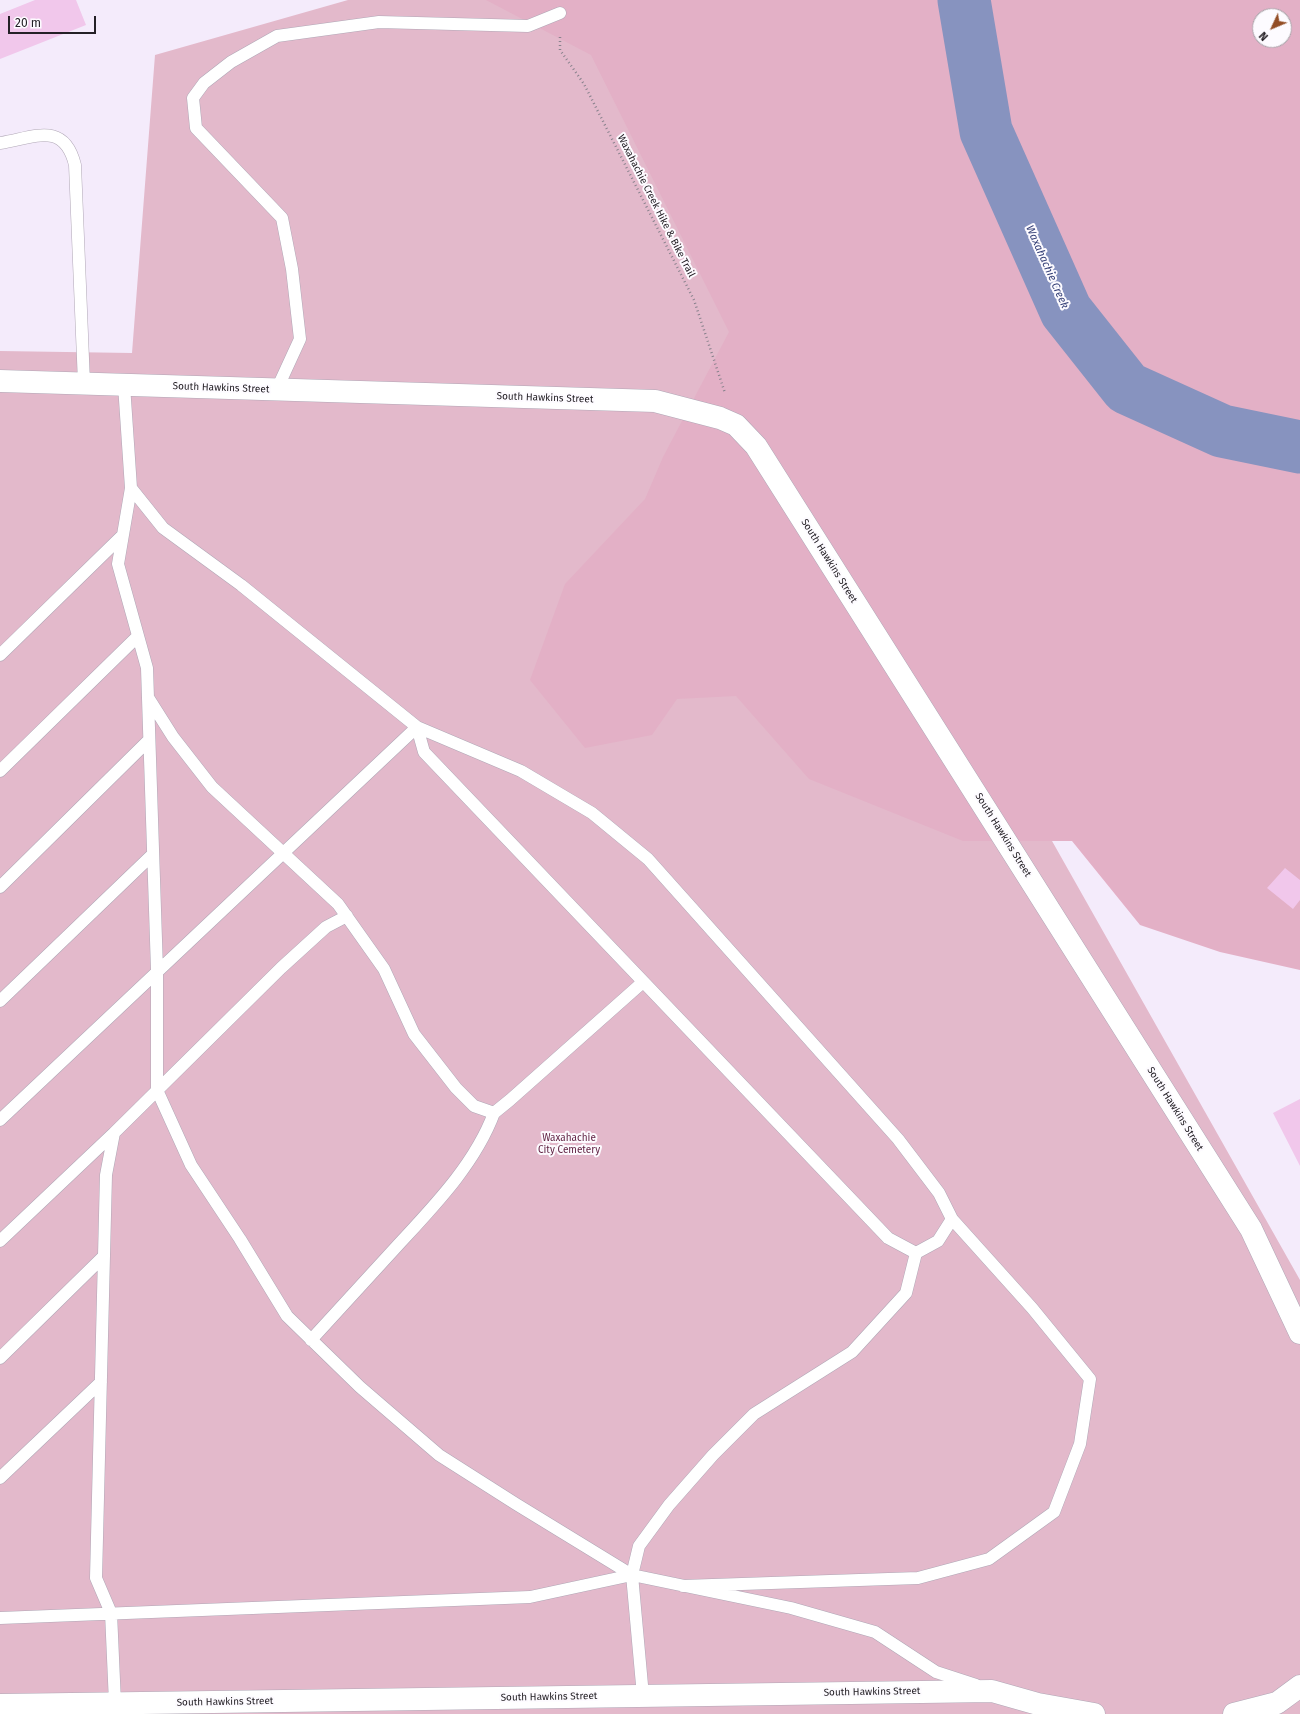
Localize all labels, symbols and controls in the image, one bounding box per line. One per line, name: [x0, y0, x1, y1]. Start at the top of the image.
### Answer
scale bar: [10, 8, 98, 34]
north arrow: [1252, 8, 1292, 48]
text: 20 m: [15, 16, 41, 30]
text: N: [1257, 29, 1271, 43]
street label: Waxahachie Creek Hike & Bike Trail: [615, 133, 697, 279]
water label: Waxahachie Creek: [1023, 223, 1071, 311]
street label: South Hawkins Street: [172, 380, 270, 396]
street label: South Hawkins Street: [496, 390, 594, 406]
street label: South Hawkins Street: [798, 517, 860, 605]
street label: South Hawkins Street: [972, 791, 1034, 879]
street label: South Hawkins Street: [1144, 1065, 1206, 1153]
park label: Waxahachie City Cemetery: [538, 1132, 600, 1156]
street label: South Hawkins Street: [823, 1685, 921, 1699]
street label: South Hawkins Street: [500, 1690, 598, 1704]
street label: South Hawkins Street: [176, 1695, 274, 1709]

